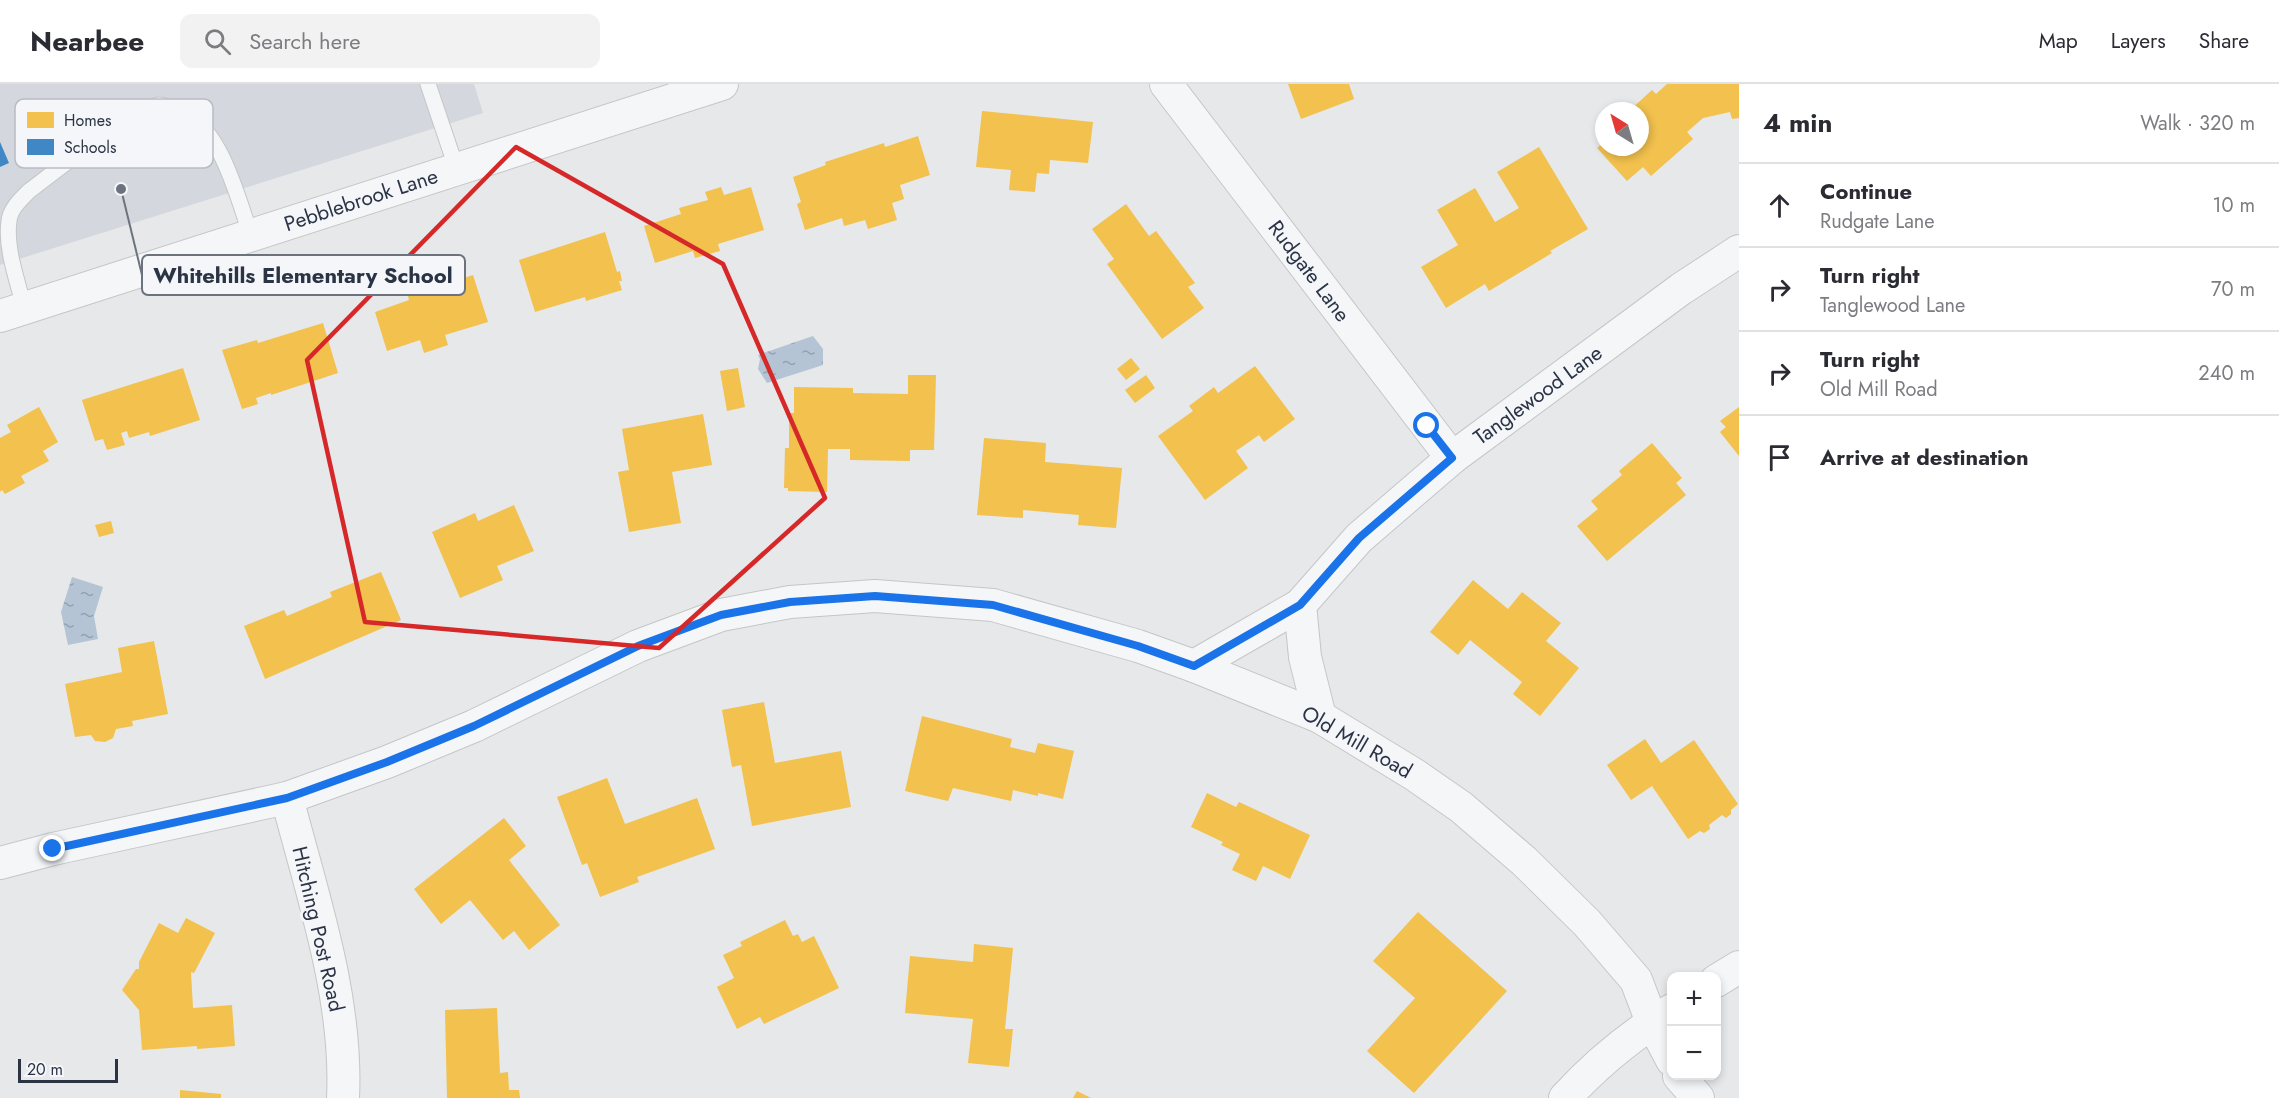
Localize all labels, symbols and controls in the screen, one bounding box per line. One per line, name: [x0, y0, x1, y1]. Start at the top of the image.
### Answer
search box: [180, 14, 600, 68]
text: Nearbee: [30, 21, 144, 62]
icon: search: [201, 25, 234, 58]
text: Search here: [249, 25, 361, 57]
text: Map: [2039, 26, 2078, 56]
text: Layers: [2111, 26, 2166, 56]
text: Share: [2199, 26, 2249, 56]
legend: [15, 99, 213, 168]
north arrow: [1595, 102, 1649, 156]
text: 4 min: [1763, 104, 1832, 142]
text: Homes: [64, 109, 111, 132]
text: Walk · 320 m: [2140, 109, 2255, 138]
text: Schools: [64, 136, 116, 159]
street label: Pebblebrook Lane: [280, 161, 442, 239]
text: Continue: [1820, 175, 1912, 207]
icon: ahead: [1763, 189, 1796, 222]
text: 10 m: [2212, 191, 2255, 220]
text: Rudgate Lane: [1820, 207, 1935, 236]
street label: Rudgate Lane: [1261, 214, 1357, 328]
callout: Whitehills Elementary School: [142, 255, 465, 295]
text: Whitehills Elementary School: [153, 259, 453, 291]
text: Turn right: [1820, 259, 1920, 291]
icon: right: [1763, 273, 1796, 306]
text: 70 m: [2211, 275, 2255, 304]
text: Tanglewood Lane: [1820, 291, 1965, 320]
street label: Tanglewood Lane: [1467, 338, 1609, 452]
text: Turn right: [1820, 343, 1920, 375]
icon: right: [1763, 357, 1796, 390]
text: 240 m: [2198, 359, 2255, 388]
text: Old Mill Road: [1820, 375, 1938, 404]
route start: [1413, 412, 1439, 438]
icon: arrive: [1763, 441, 1796, 474]
text: Arrive at destination: [1820, 441, 2029, 473]
street label: Old Mill Road: [1296, 698, 1418, 786]
route end: [39, 835, 65, 861]
street label: Hitching Post Road: [284, 843, 352, 1015]
map controls: [1667, 972, 1721, 1080]
button: +: [1667, 972, 1721, 1026]
button: −: [1667, 1026, 1721, 1080]
scale bar: [18, 1056, 118, 1084]
text: 20 m: [27, 1058, 63, 1081]

